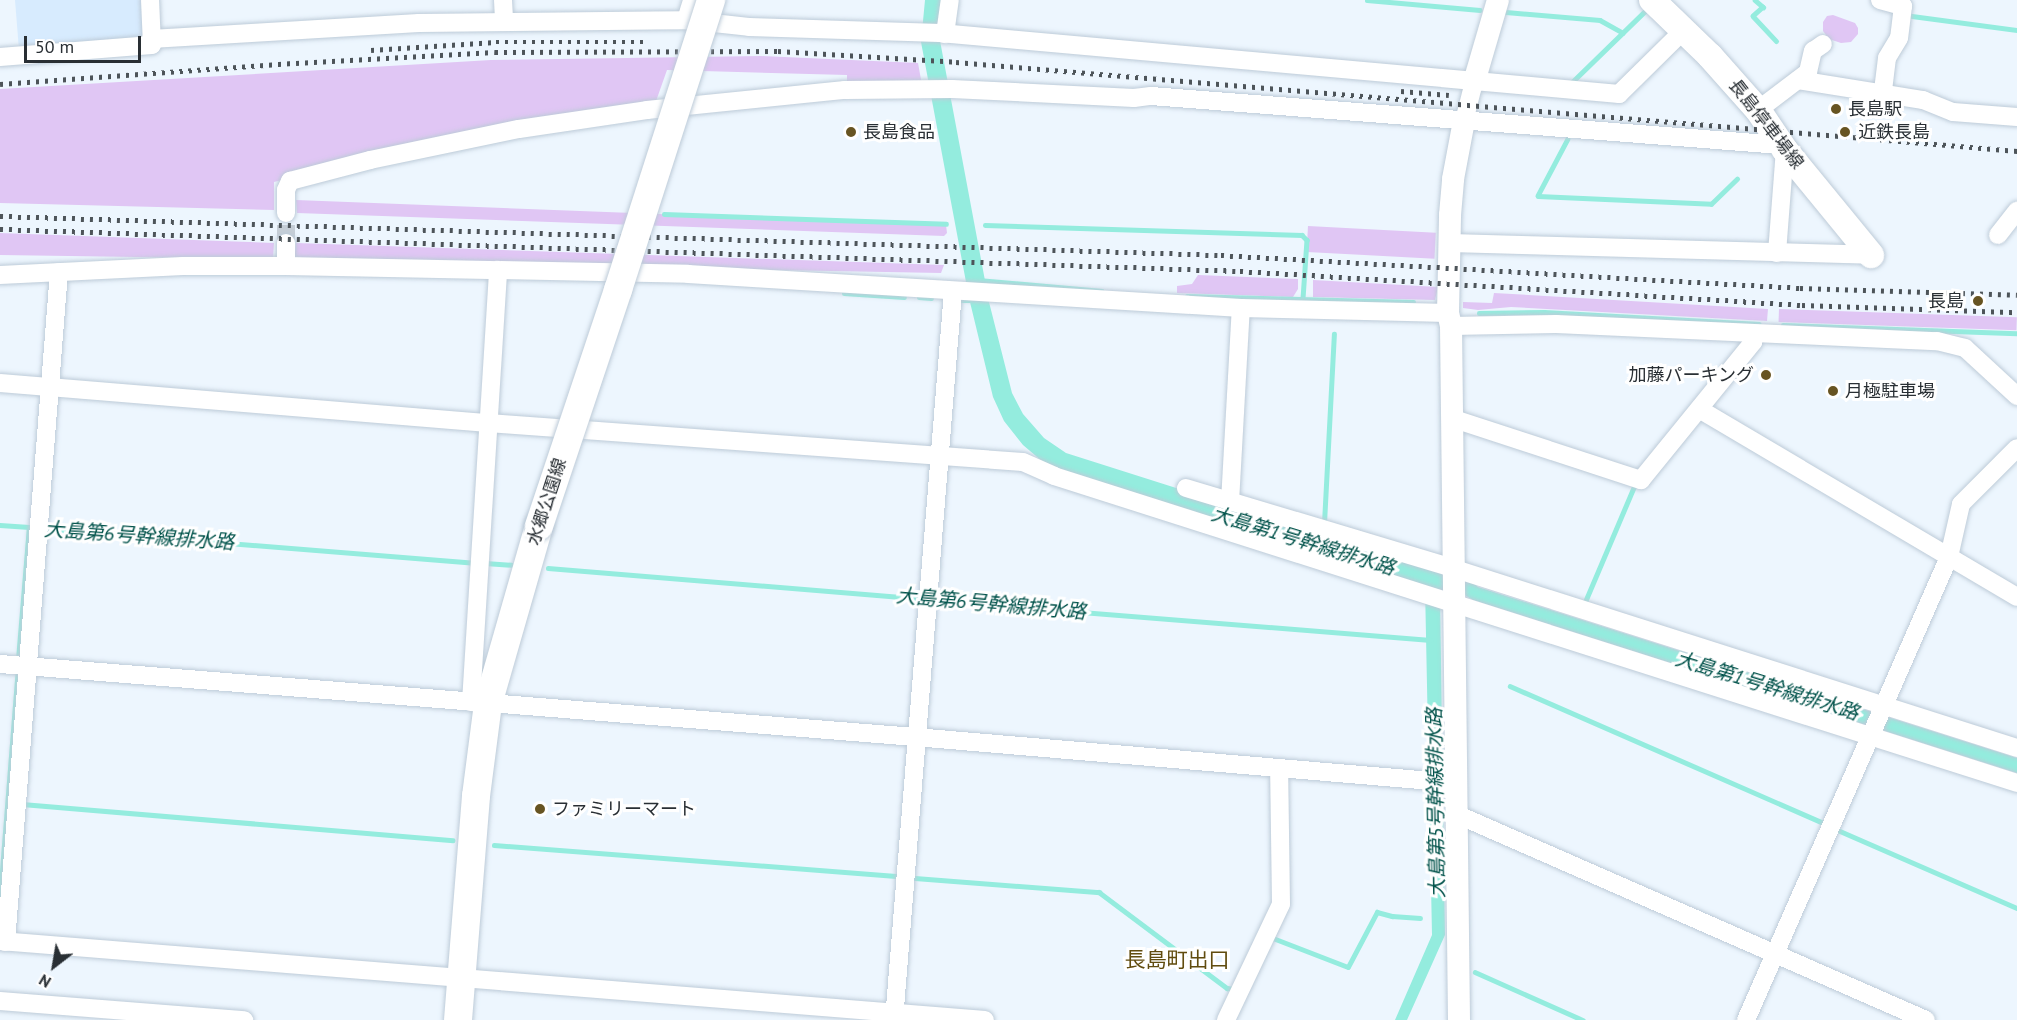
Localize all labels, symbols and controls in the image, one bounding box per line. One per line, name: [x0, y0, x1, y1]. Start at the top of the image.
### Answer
scale bar: [27, 24, 144, 62]
text: 50 m: [35, 35, 74, 58]
street label: 長島停車場線: [1724, 75, 1808, 173]
place label: 長島駅: [1848, 98, 1902, 120]
marker: 長島駅: [1829, 102, 1843, 116]
place label: 長島食品: [863, 121, 935, 143]
place label: 近鉄長島: [1858, 121, 1930, 143]
marker: 近鉄長島: [1836, 123, 1854, 141]
marker: 長島食品: [844, 125, 858, 139]
place label: 長島: [1928, 290, 1964, 312]
marker: 長島: [1969, 292, 1987, 310]
place label: 加藤パーキング: [1628, 364, 1754, 386]
marker: 加藤パーキング: [1759, 368, 1773, 382]
place label: 月極駐車場: [1845, 380, 1935, 402]
marker: 月極駐車場: [1826, 384, 1840, 398]
street label: 水郷公園線: [523, 456, 571, 548]
water label: 大島第1号幹線排水路: [1208, 502, 1398, 580]
water label: 大島第6号幹線排水路: [43, 517, 235, 555]
water label: 大島第6号幹線排水路: [895, 584, 1087, 624]
water label: 大島第1号幹線排水路: [1672, 647, 1862, 725]
water label: 大島第5号幹線排水路: [1422, 708, 1450, 898]
place label: ファミリーマート: [552, 798, 696, 820]
marker: ファミリーマート: [533, 802, 547, 816]
north arrow: [24, 936, 84, 996]
district label: 長島町出口: [1125, 947, 1229, 973]
text: N: [35, 970, 54, 993]

